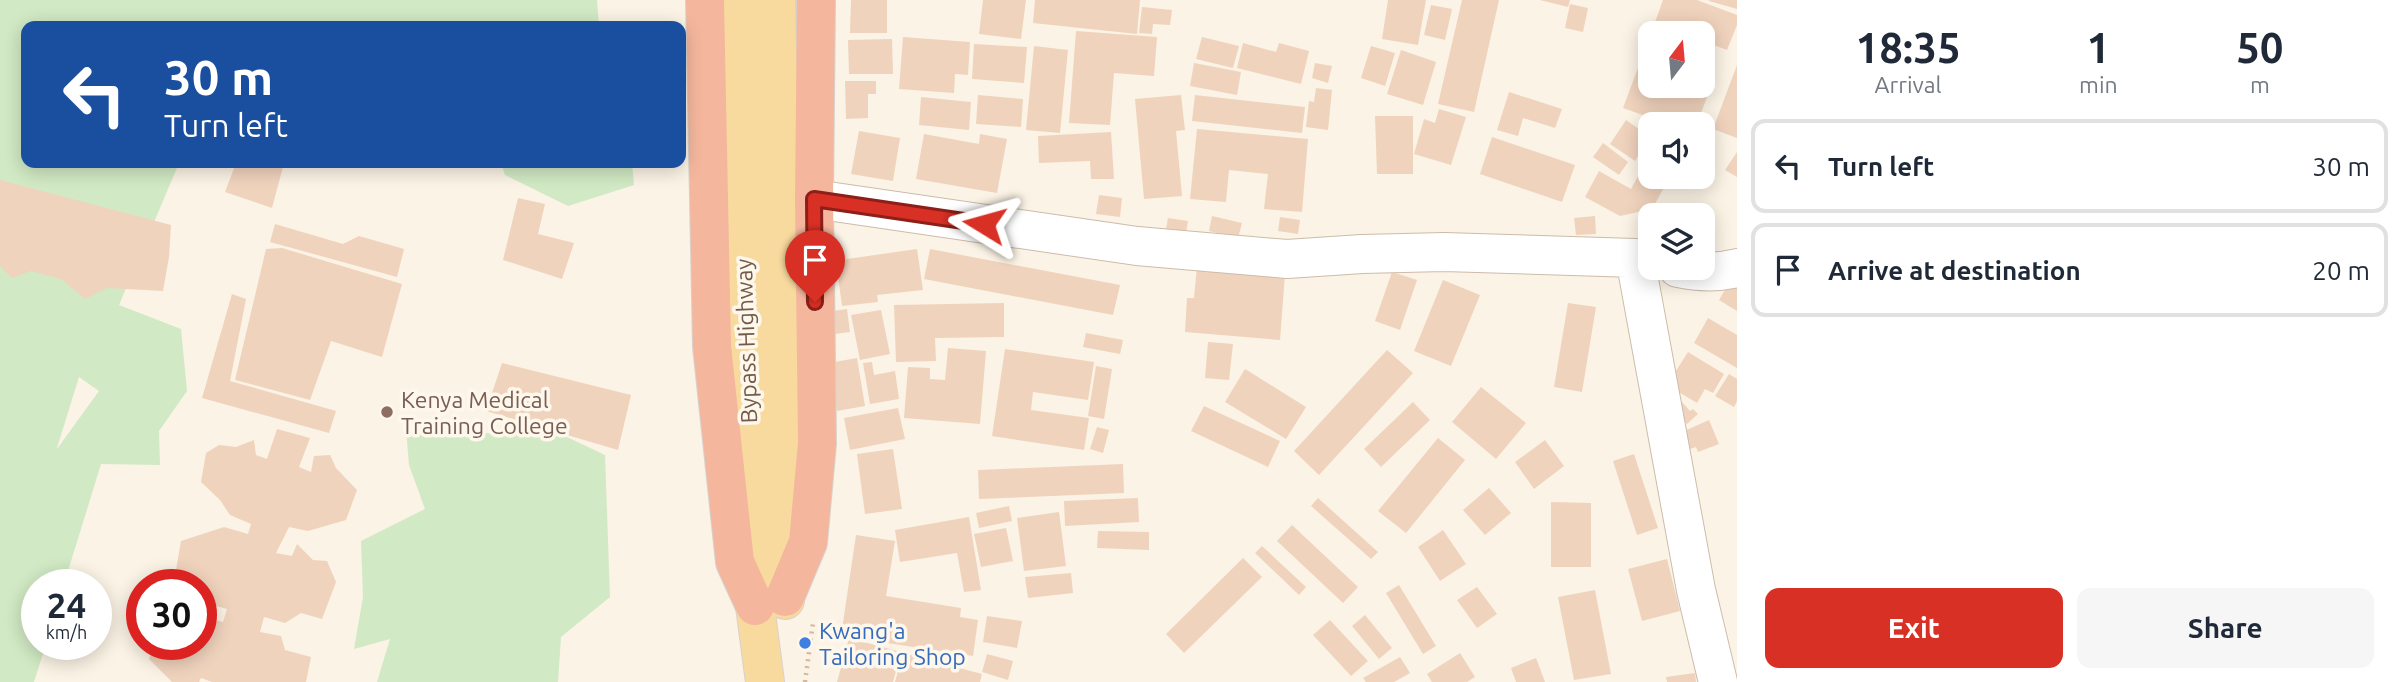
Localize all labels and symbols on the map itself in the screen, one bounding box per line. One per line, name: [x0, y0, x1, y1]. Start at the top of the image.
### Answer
north arrow: [1638, 21, 1715, 98]
position arrow: [947, 187, 1021, 261]
pin: [785, 230, 845, 302]
street label: Bypass Highway: [731, 258, 761, 424]
place label: Kenya Medical Training College: [401, 387, 568, 438]
marker: Kenya Medical Training College: [379, 404, 395, 420]
speed limit sign: 30: [126, 569, 217, 660]
place label: Kwang'a Tailoring Shop: [819, 618, 966, 669]
marker: Kwang'a Tailoring Shop: [797, 635, 813, 651]

